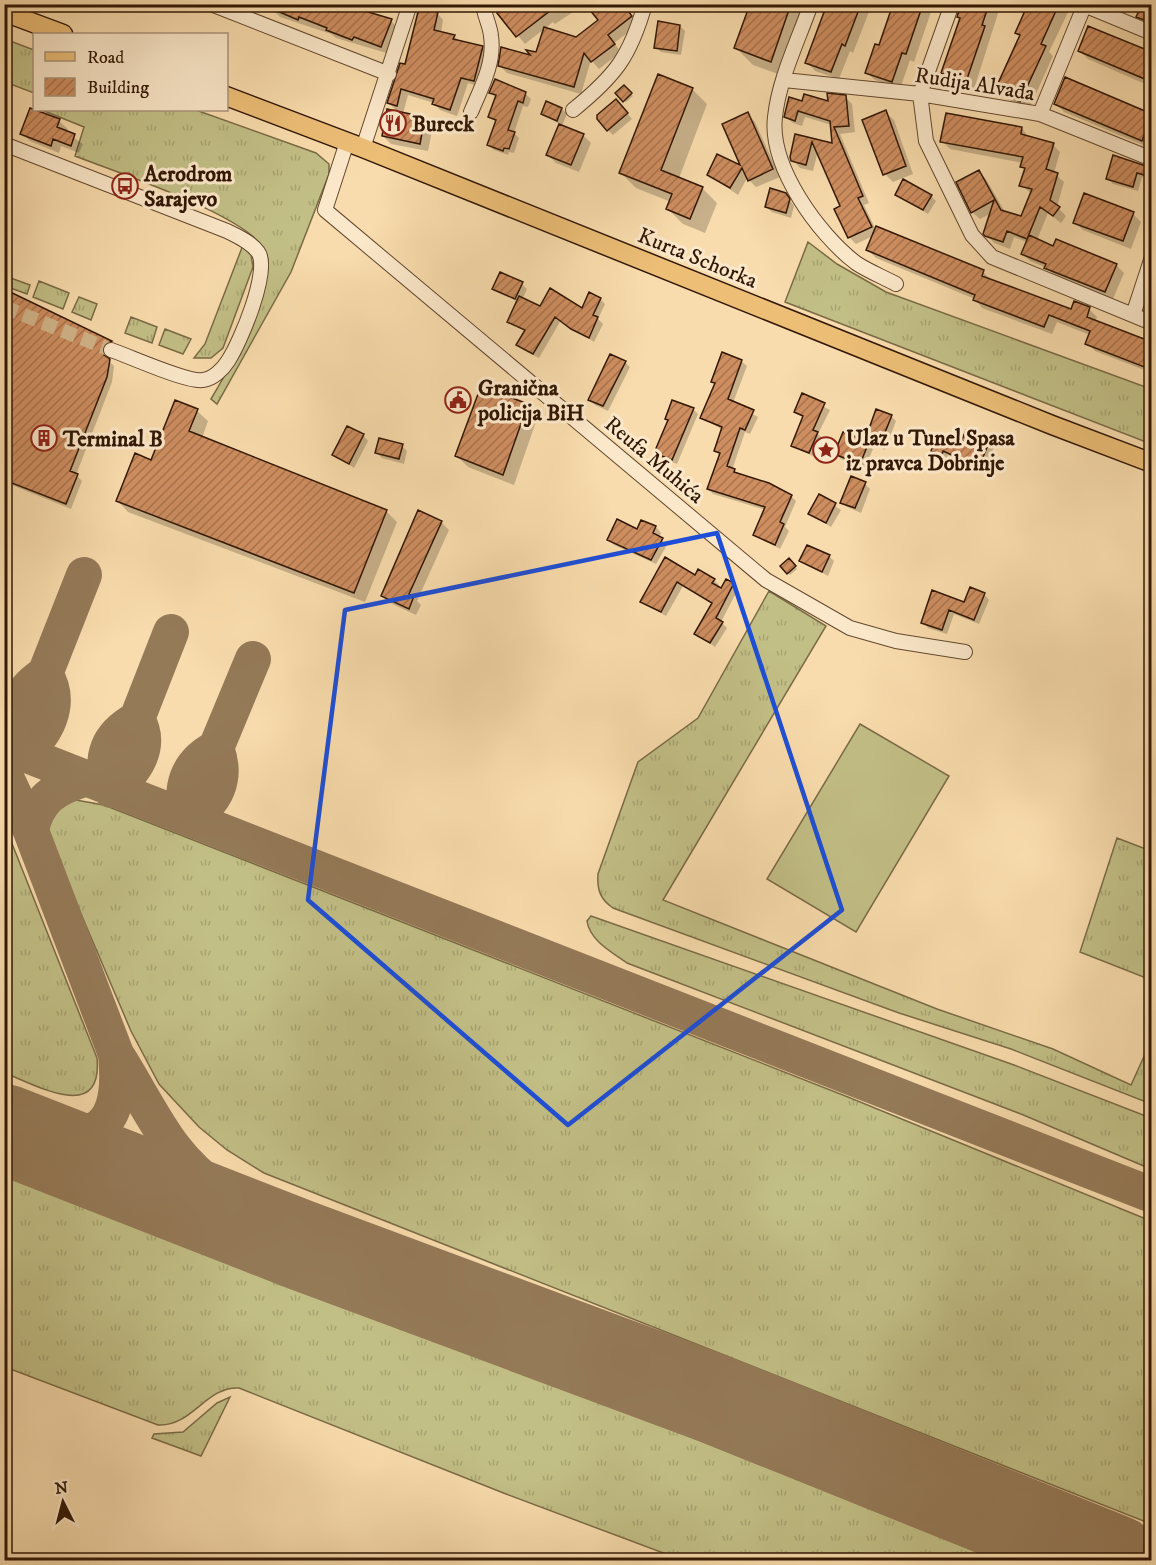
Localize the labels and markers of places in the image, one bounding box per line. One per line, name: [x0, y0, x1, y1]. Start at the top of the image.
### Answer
restaurant icon: Bureck: [378, 108, 408, 138]
place label: Bureck: [412, 111, 475, 138]
place label: Aerodrom Sarajevo: [143, 161, 233, 214]
bus stop icon: Aerodrom Sarajevo: [110, 171, 140, 201]
place label: Granična policija BiH: [477, 375, 584, 428]
public building icon: Granična policija BiH: [443, 385, 473, 415]
building icon: Terminal B: [29, 423, 59, 453]
place label: Ulaz u Tunel Spasa iz pravca Dobrinje: [846, 425, 1015, 478]
place label: Terminal B: [62, 426, 163, 453]
place icon: Ulaz u Tunel Spasa iz pravca Dobrinje: [811, 435, 841, 465]

